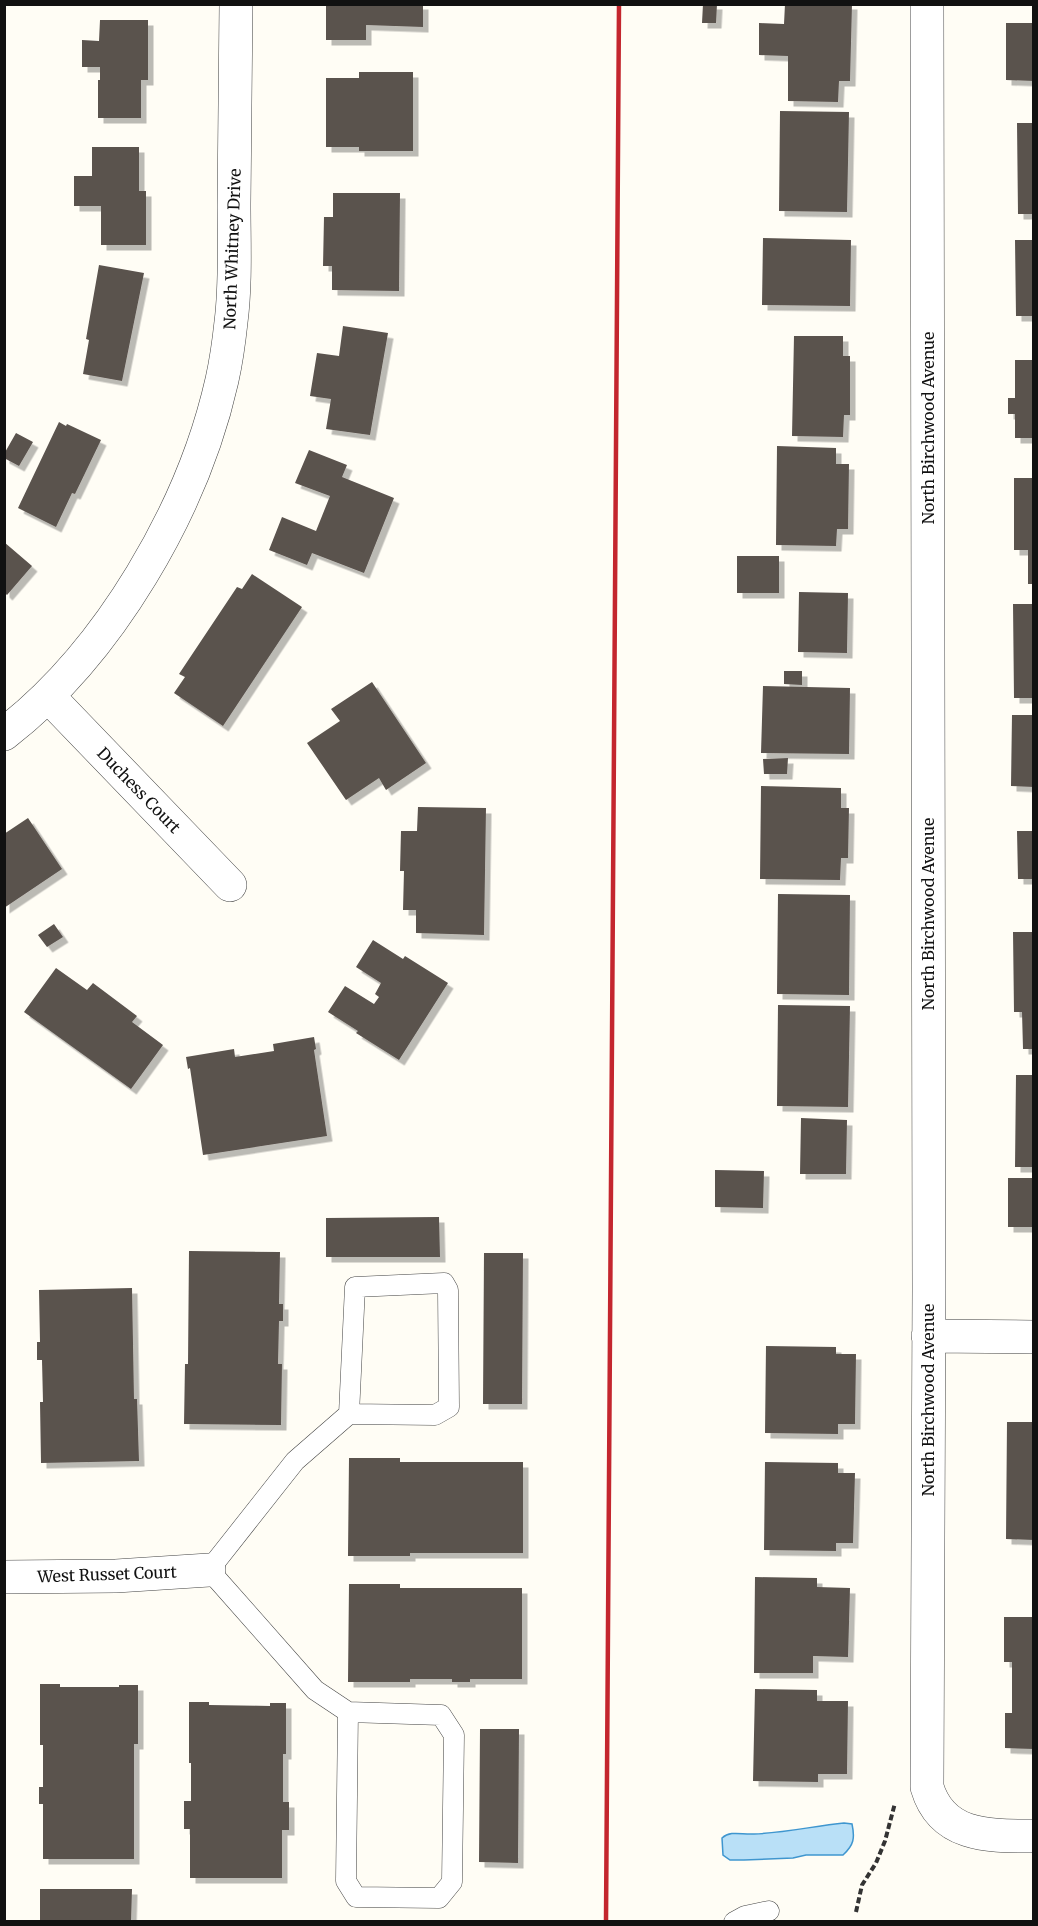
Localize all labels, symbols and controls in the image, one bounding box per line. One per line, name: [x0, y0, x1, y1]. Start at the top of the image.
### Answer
street label: North Whitney Drive: [219, 168, 245, 330]
street label: North Birchwood Avenue: [918, 332, 938, 524]
street label: Duchess Court: [93, 743, 185, 838]
street label: North Birchwood Avenue: [918, 818, 938, 1010]
street label: North Birchwood Avenue: [918, 1304, 938, 1496]
street label: West Russet Court: [36, 1562, 178, 1586]

